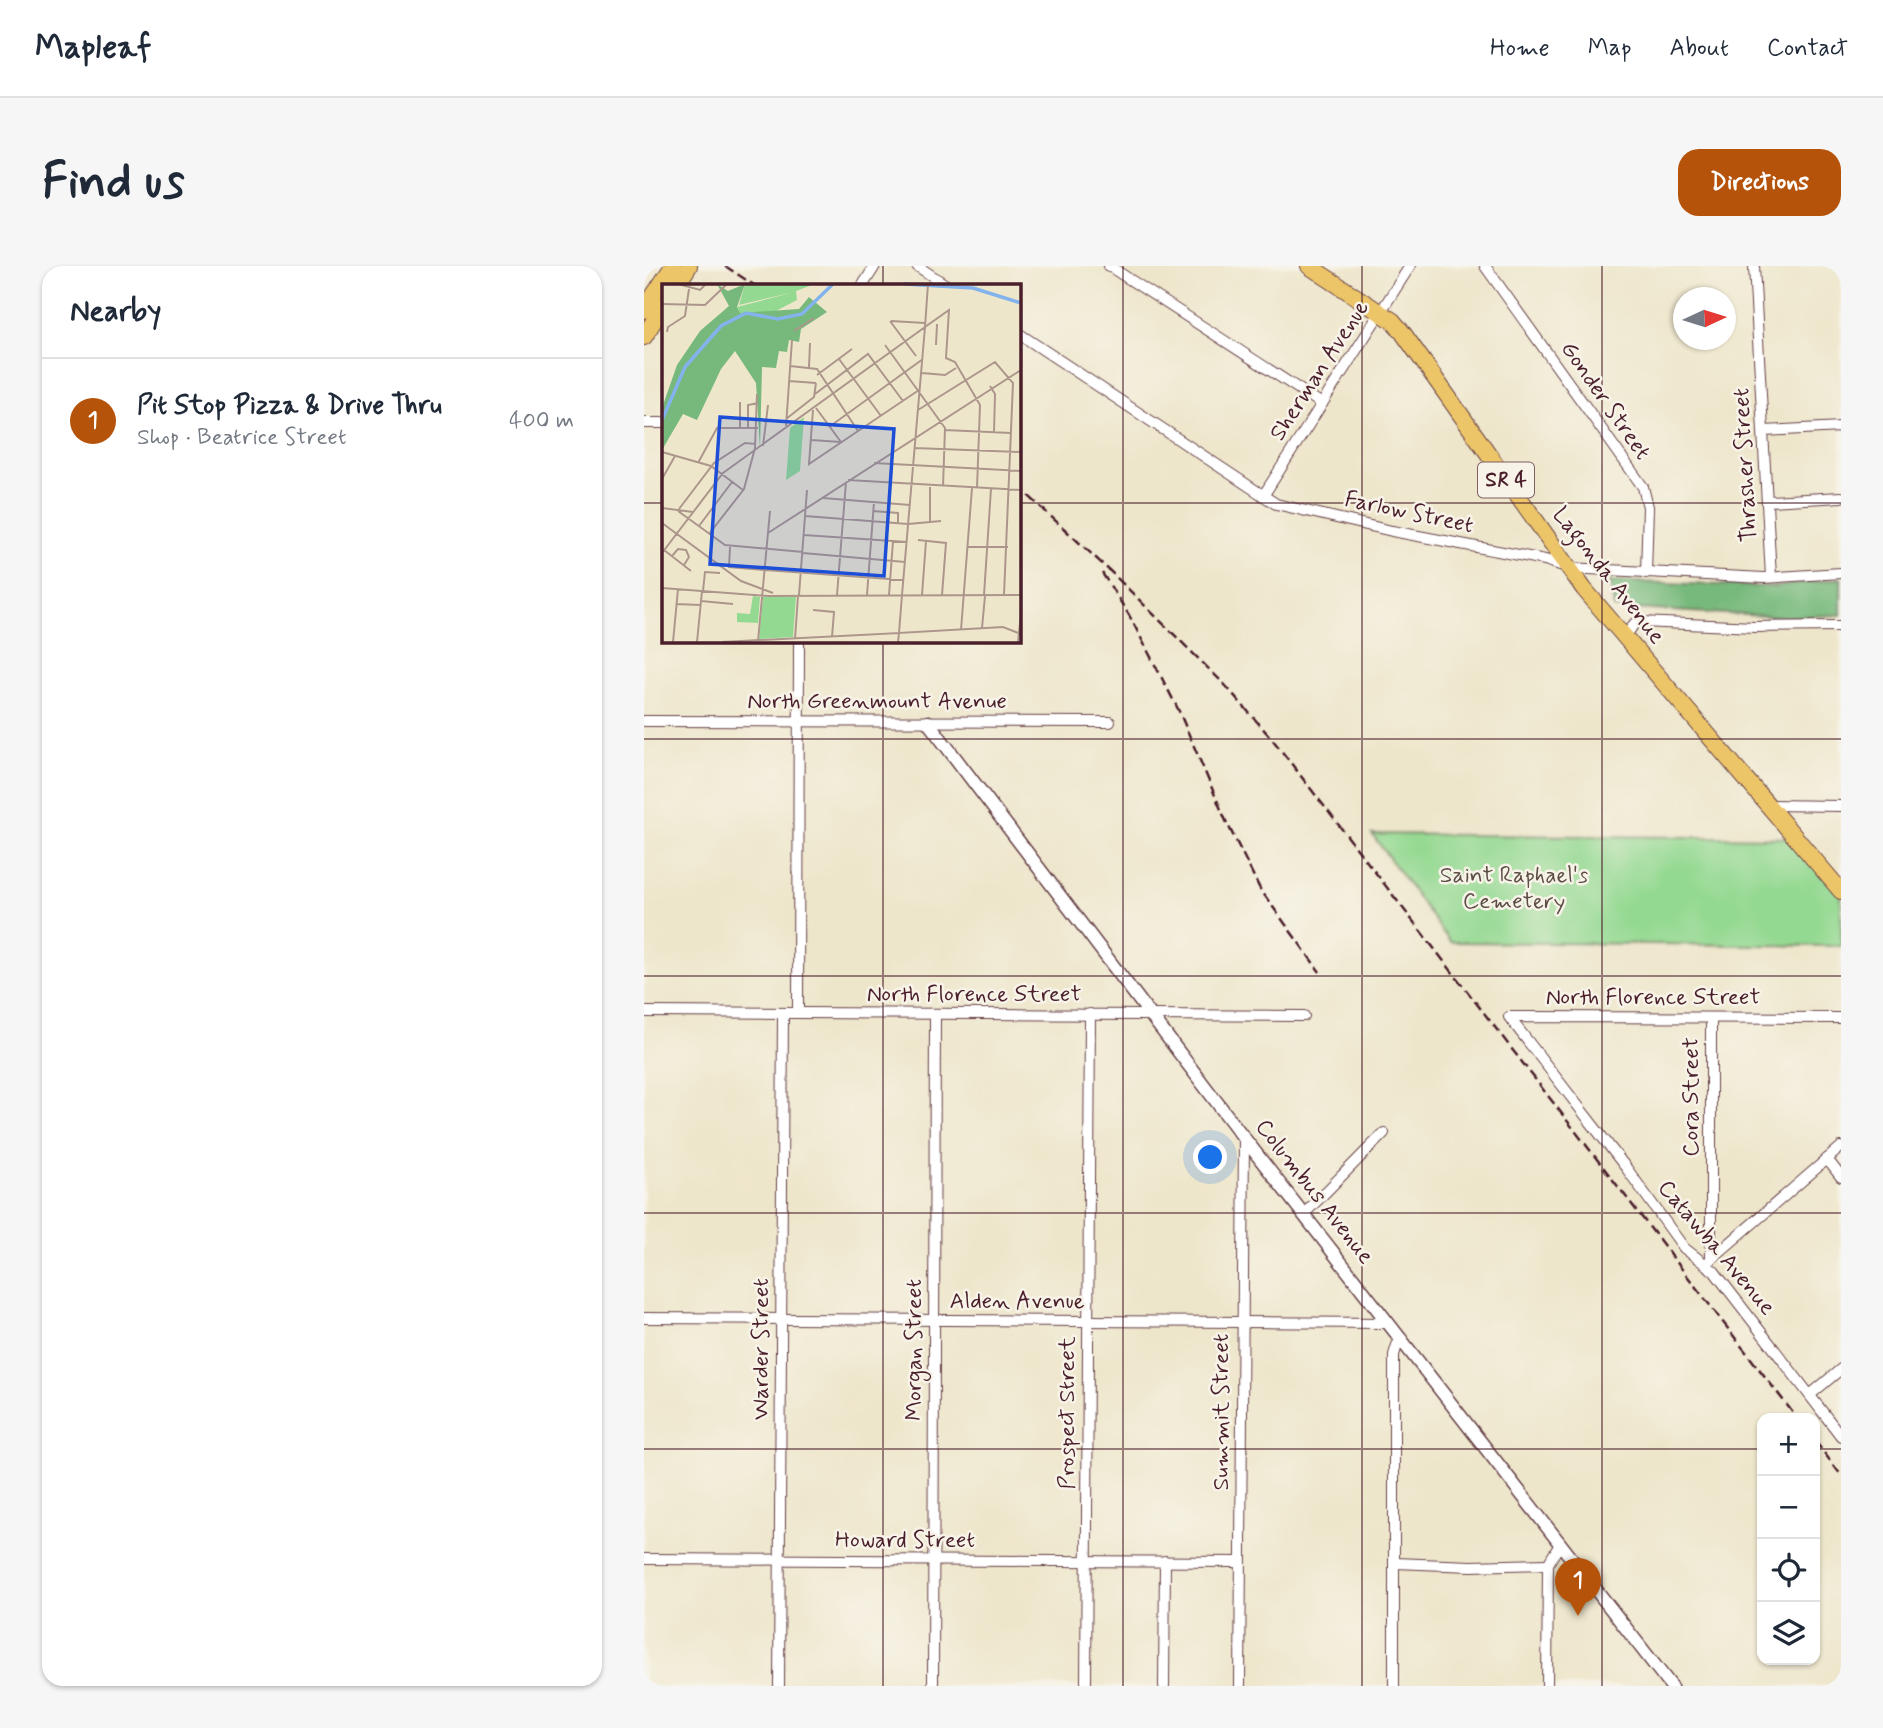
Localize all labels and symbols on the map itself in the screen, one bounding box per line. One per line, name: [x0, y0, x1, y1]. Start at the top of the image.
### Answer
inset map: [662, 284, 1020, 642]
north arrow: [1673, 287, 1736, 350]
street label: Sherman Avenue: [1263, 295, 1377, 447]
street label: Gonder Street: [1553, 336, 1657, 466]
street label: Thrasher Street: [1727, 387, 1765, 543]
road number: SR 4: [1478, 462, 1534, 498]
street label: Farlow Street: [1342, 485, 1476, 541]
street label: Lagonda Avenue: [1543, 501, 1671, 652]
street label: North Greenmount Avenue: [747, 687, 1007, 717]
park label: Saint Raphael's Cemetery: [1440, 861, 1588, 917]
street label: North Florence Street: [867, 980, 1081, 1010]
street label: North Florence Street: [1546, 983, 1760, 1013]
street label: Cora Street: [1677, 1037, 1707, 1157]
street label: Columbus Avenue: [1248, 1113, 1380, 1271]
your location: [1193, 1140, 1227, 1174]
street label: Catawba Avenue: [1650, 1174, 1782, 1322]
street label: Warder Street: [747, 1278, 777, 1420]
street label: Morgan Street: [900, 1279, 932, 1421]
street label: Alden Avenue: [949, 1287, 1085, 1317]
street label: Summit Street: [1207, 1334, 1237, 1490]
street label: Prospect Street: [1053, 1336, 1083, 1489]
street label: Howard Street: [835, 1526, 975, 1556]
pin: 1: [1555, 1558, 1601, 1616]

